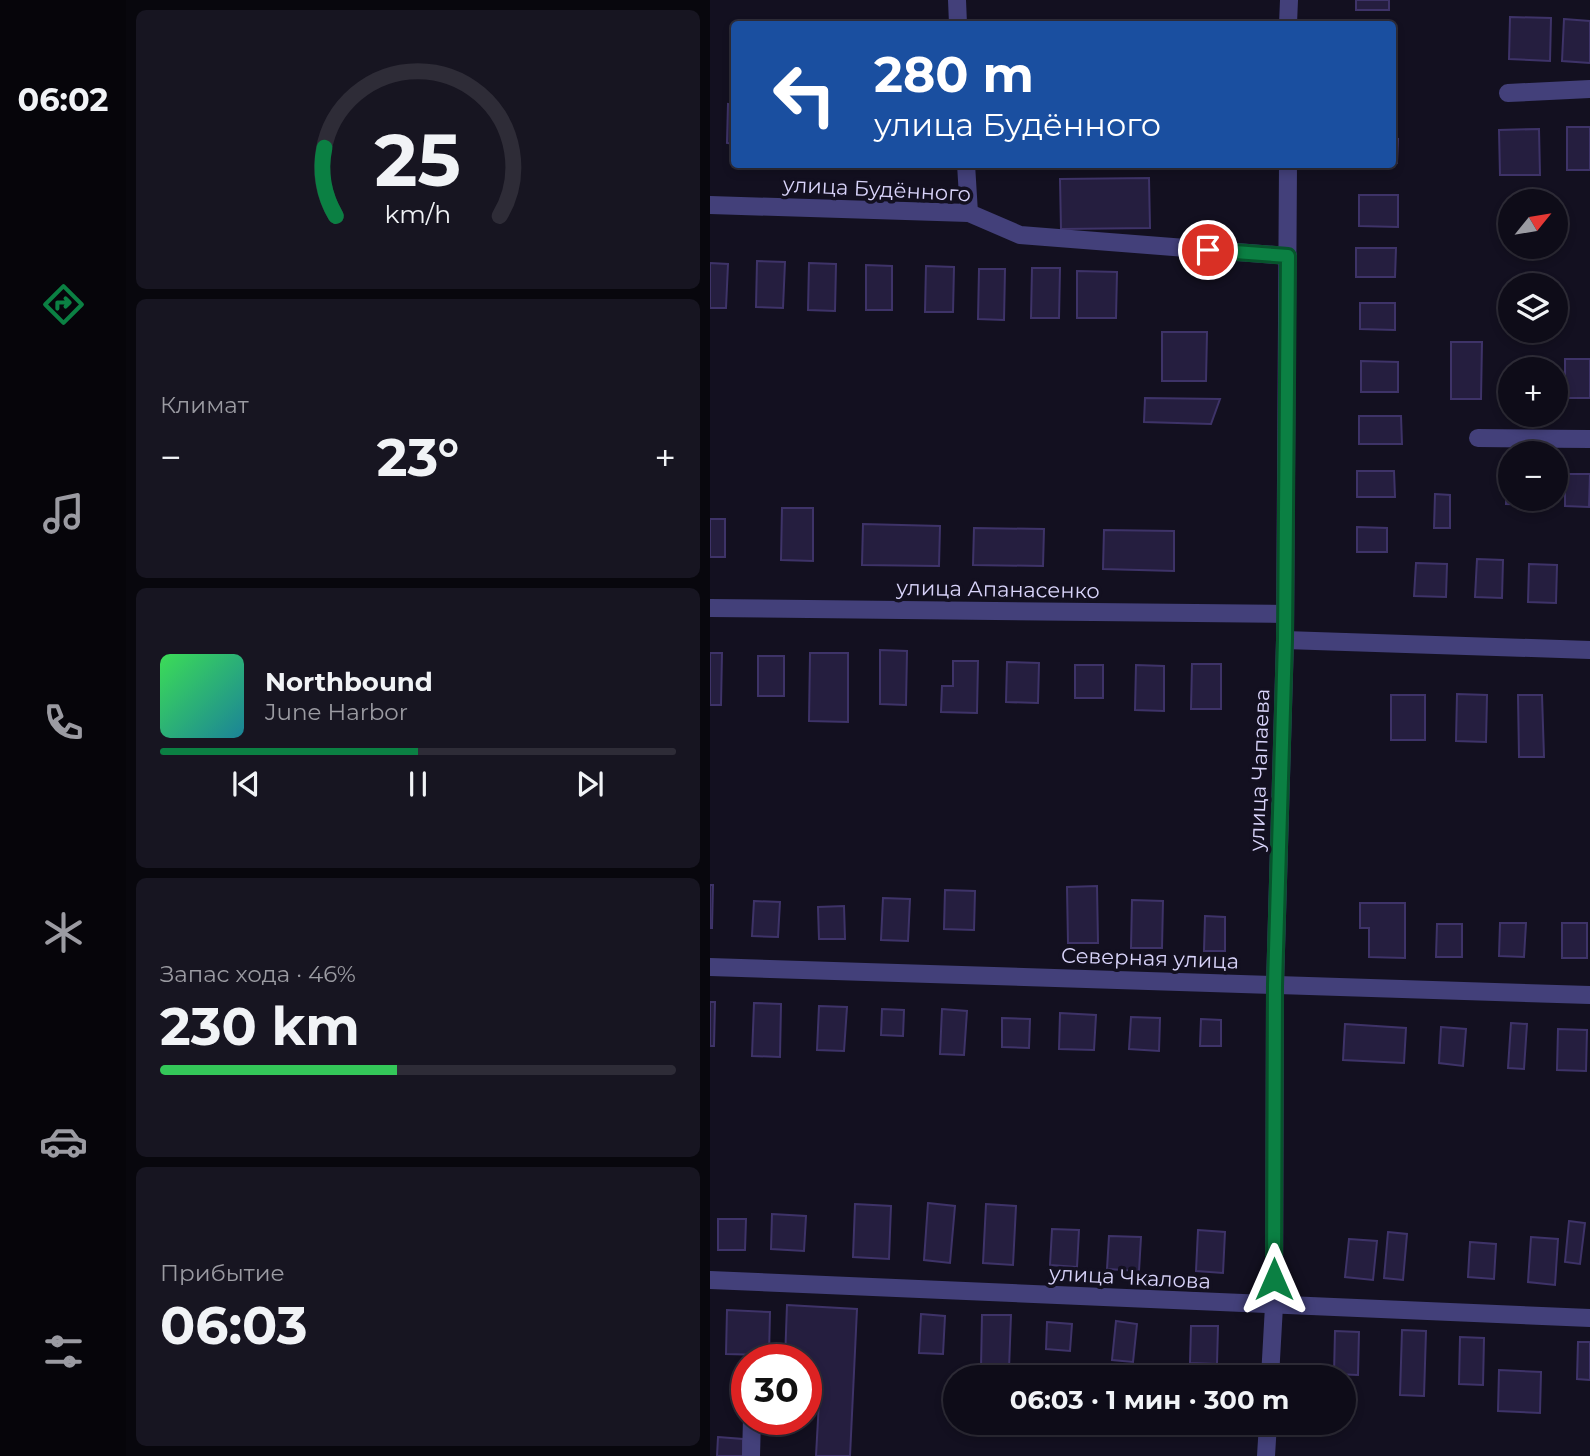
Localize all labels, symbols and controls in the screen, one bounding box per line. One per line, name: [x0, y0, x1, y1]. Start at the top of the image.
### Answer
text: 280 m: [874, 45, 1034, 104]
icon: left: [759, 49, 850, 140]
text: 06:02: [18, 80, 108, 119]
text: улица Будённого: [874, 105, 1161, 144]
text: 25: [375, 116, 461, 204]
street label: улица Будённого: [781, 172, 972, 206]
north arrow: [1498, 189, 1568, 259]
map controls: [1498, 189, 1568, 511]
text: km/h: [385, 198, 451, 228]
pin: [1178, 220, 1238, 280]
icon: arrive: [1189, 231, 1227, 269]
button: layers: [1498, 273, 1568, 343]
icon: directions: [39, 280, 88, 329]
button: +: [1498, 357, 1568, 427]
text: Климат: [160, 391, 249, 419]
text: 23°: [377, 426, 459, 489]
text: −: [160, 434, 182, 481]
text: +: [654, 434, 676, 481]
button: −: [1498, 441, 1568, 511]
icon: music: [39, 489, 88, 538]
street label: улица Апанасенко: [895, 575, 1100, 603]
text: Northbound: [265, 666, 433, 698]
street label: улица Чапаева: [1244, 688, 1274, 853]
icon: phone: [39, 698, 88, 747]
text: June Harbor: [265, 698, 408, 726]
icon: previous: [227, 765, 265, 803]
icon: pause: [399, 765, 437, 803]
icon: next: [571, 765, 609, 803]
icon: climate: [39, 908, 88, 957]
street label: Северная улица: [1061, 942, 1239, 974]
text: Запас хода · 46%: [160, 960, 356, 988]
text: 230 km: [160, 995, 360, 1058]
icon: car: [39, 1117, 88, 1166]
position arrow: [1237, 1242, 1311, 1316]
text: Прибытие: [160, 1259, 285, 1287]
street label: улица Чкалова: [1047, 1260, 1212, 1294]
text: 06:03: [160, 1294, 308, 1357]
icon: filters: [39, 1327, 88, 1376]
speed limit sign: 30: [731, 1344, 822, 1435]
text: 06:03 · 1 мин · 300 m: [1010, 1384, 1289, 1416]

